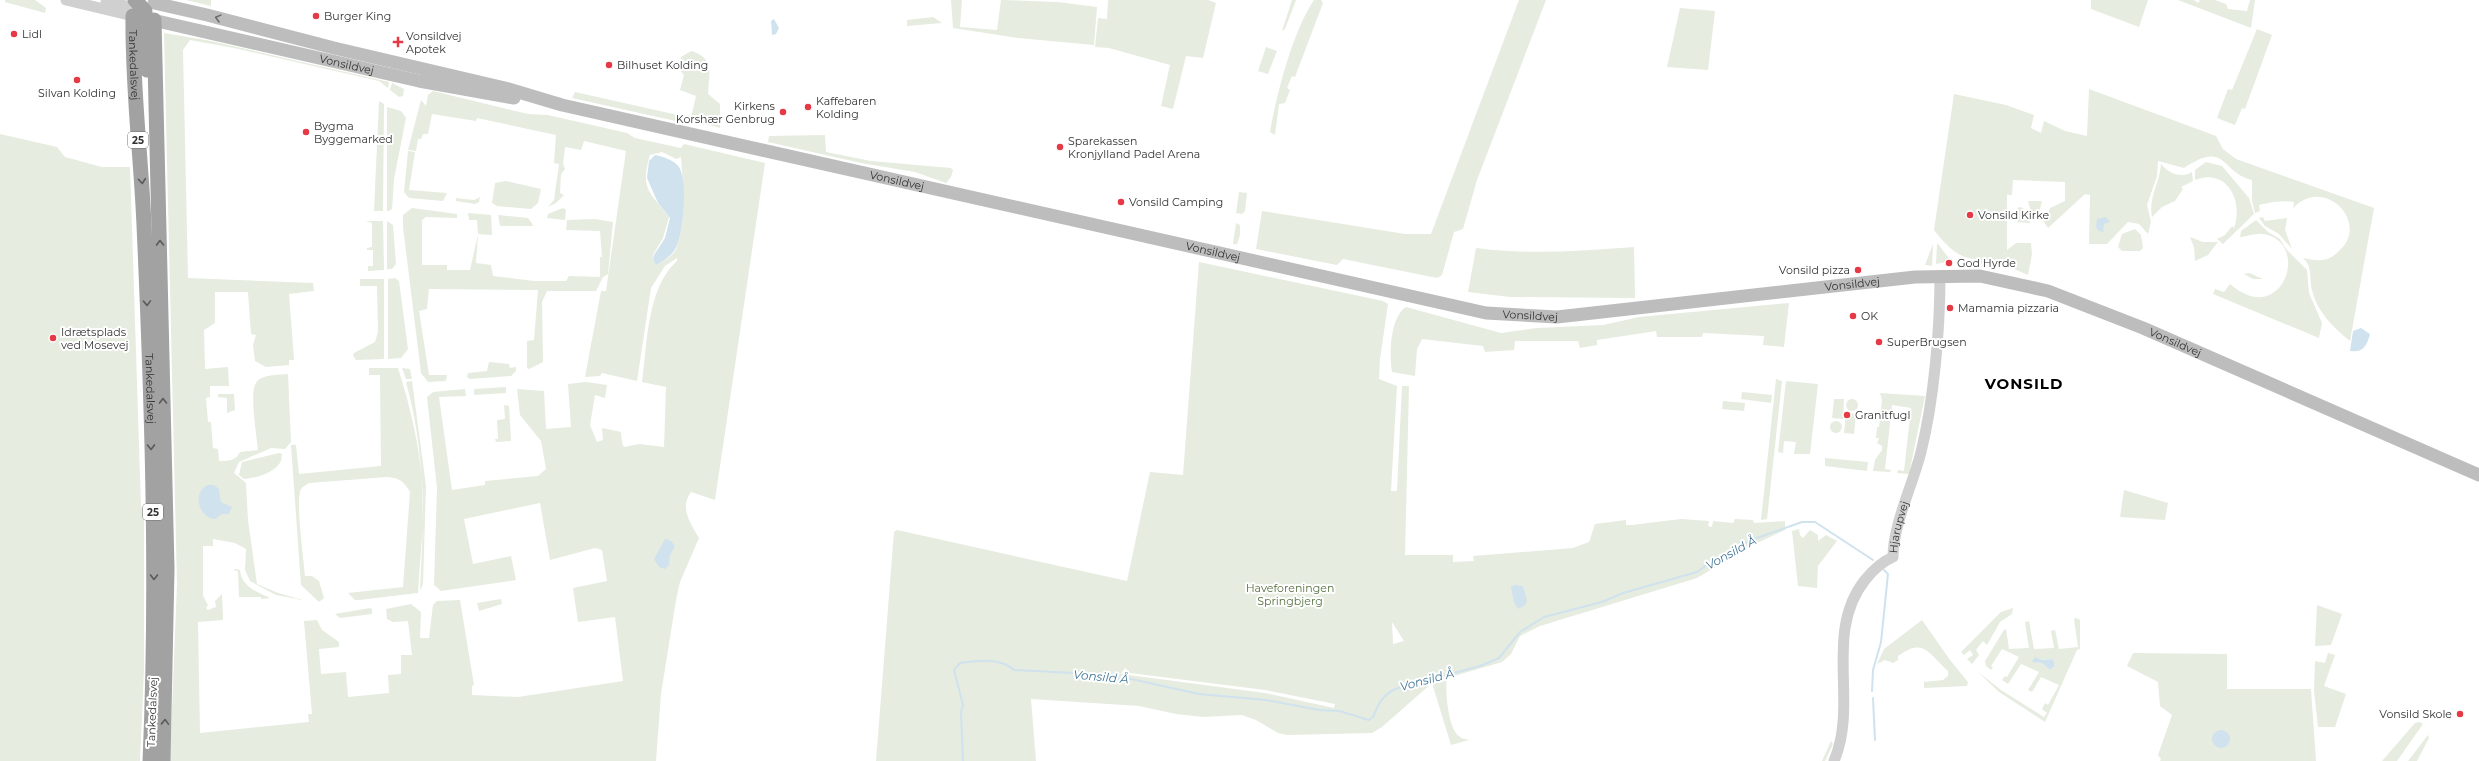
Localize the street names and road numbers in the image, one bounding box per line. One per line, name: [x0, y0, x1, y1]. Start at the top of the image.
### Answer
street label: Tankedalsvej: [126, 30, 143, 101]
street label: Vonsildvej: [318, 51, 375, 77]
road number: 25: [128, 132, 148, 148]
street label: Vonsildvej: [868, 167, 926, 193]
street label: Vonsildvej: [1184, 239, 1242, 264]
street label: Vonsildvej: [1824, 274, 1881, 294]
street label: Vonsildvej: [1502, 307, 1558, 324]
street label: Vonsildvej: [2147, 325, 2204, 360]
street label: Tankedalsvej: [142, 353, 158, 424]
street label: Hjarupvej: [1886, 499, 1912, 554]
road number: 25: [143, 504, 163, 520]
street label: Tankedalsvej: [144, 677, 160, 747]

